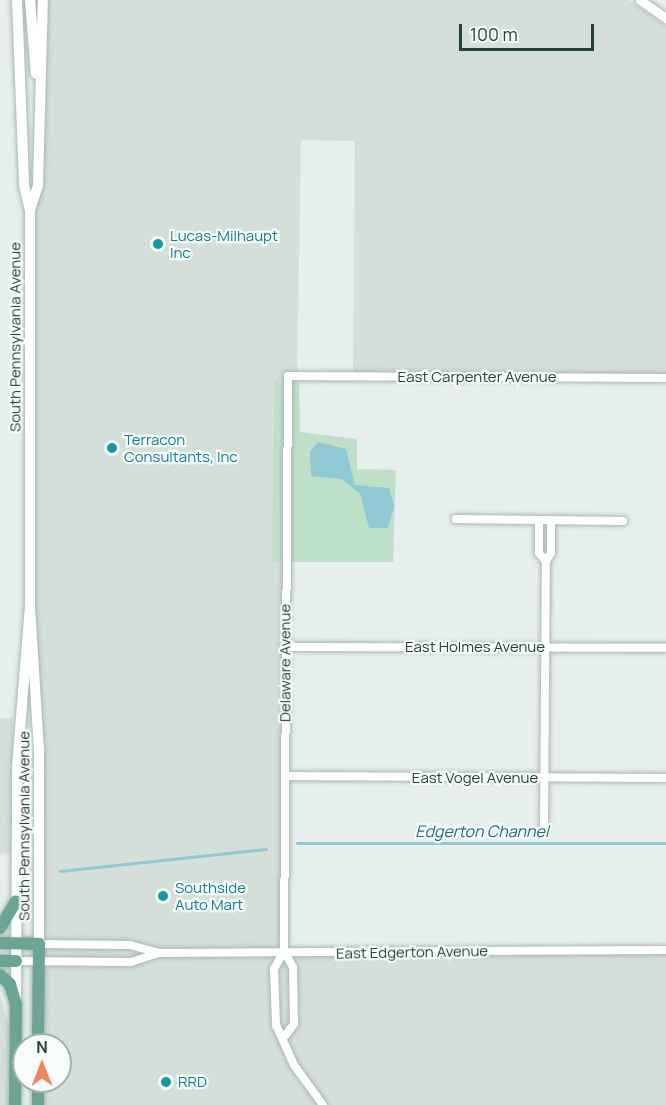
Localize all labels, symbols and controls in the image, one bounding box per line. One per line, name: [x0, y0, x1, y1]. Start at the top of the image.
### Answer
scale bar: [462, 12, 597, 50]
text: 100 m: [470, 22, 518, 46]
place label: Lucas-Milhaupt Inc: [170, 226, 278, 261]
marker: Lucas-Milhaupt Inc: [151, 237, 165, 251]
street label: South Pennsylvania Avenue: [6, 242, 24, 432]
street label: East Carpenter Avenue: [398, 368, 556, 386]
place label: Terracon Consultants, Inc: [124, 430, 238, 465]
marker: Terracon Consultants, Inc: [105, 441, 119, 455]
street label: Delaware Avenue: [276, 604, 294, 722]
street label: East Holmes Avenue: [405, 638, 545, 656]
street label: South Pennsylvania Avenue: [15, 731, 33, 921]
street label: East Vogel Avenue: [412, 769, 538, 787]
water label: Edgerton Channel: [415, 821, 549, 841]
place label: Southside Auto Mart: [175, 878, 246, 913]
marker: Southside Auto Mart: [156, 889, 170, 903]
street label: East Edgerton Avenue: [336, 942, 488, 962]
north arrow: [12, 1033, 72, 1093]
text: N: [36, 1036, 48, 1058]
place label: RRD: [178, 1073, 207, 1091]
marker: RRD: [159, 1075, 173, 1089]

